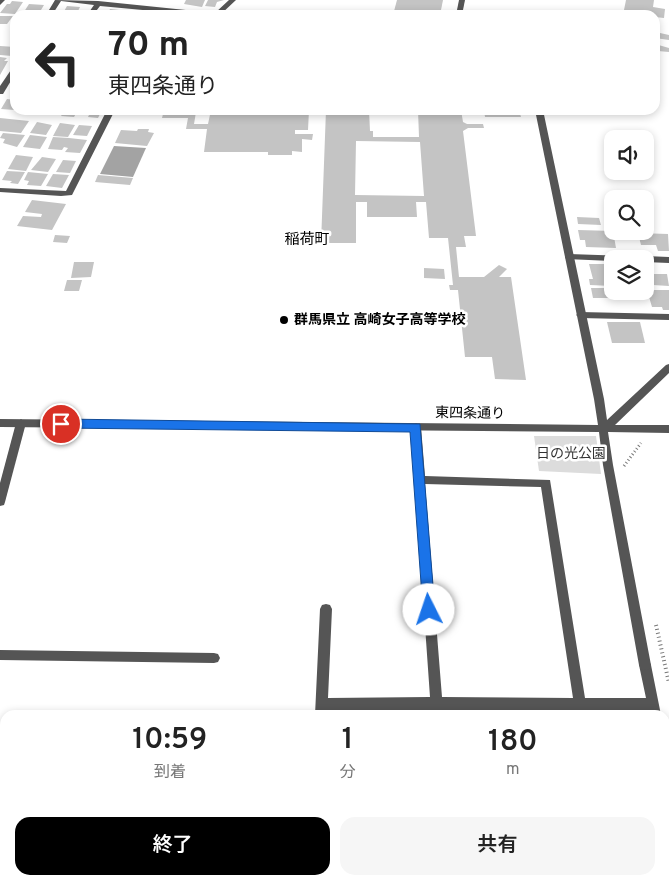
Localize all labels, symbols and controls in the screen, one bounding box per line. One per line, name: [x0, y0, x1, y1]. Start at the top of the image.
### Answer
text: 70 m: [108, 24, 189, 68]
icon: left: [25, 30, 90, 95]
text: 東四条通り: [108, 74, 218, 101]
map controls: [604, 130, 654, 300]
button: sound: [604, 130, 654, 180]
button: search: [604, 190, 654, 240]
district label: 稲荷町: [284, 231, 330, 250]
button: layers: [604, 250, 654, 300]
place label: 群馬県立 高崎女子高等学校: [294, 311, 466, 329]
marker: 群馬県立 高崎女子高等学校: [278, 314, 290, 326]
pin: [40, 403, 82, 445]
street label: 東四条通り: [435, 405, 505, 423]
icon: arrive: [47, 410, 75, 438]
park label: 日の光公園: [536, 446, 606, 463]
position arrow: [402, 583, 454, 635]
text: 10:59: [132, 722, 207, 759]
text: 1: [342, 722, 354, 759]
text: 180: [488, 724, 538, 761]
text: m: [506, 760, 520, 780]
text: 到着: [154, 763, 186, 783]
text: 分: [340, 763, 356, 783]
button: 終了: [15, 817, 330, 875]
button: 共有: [340, 817, 655, 875]

